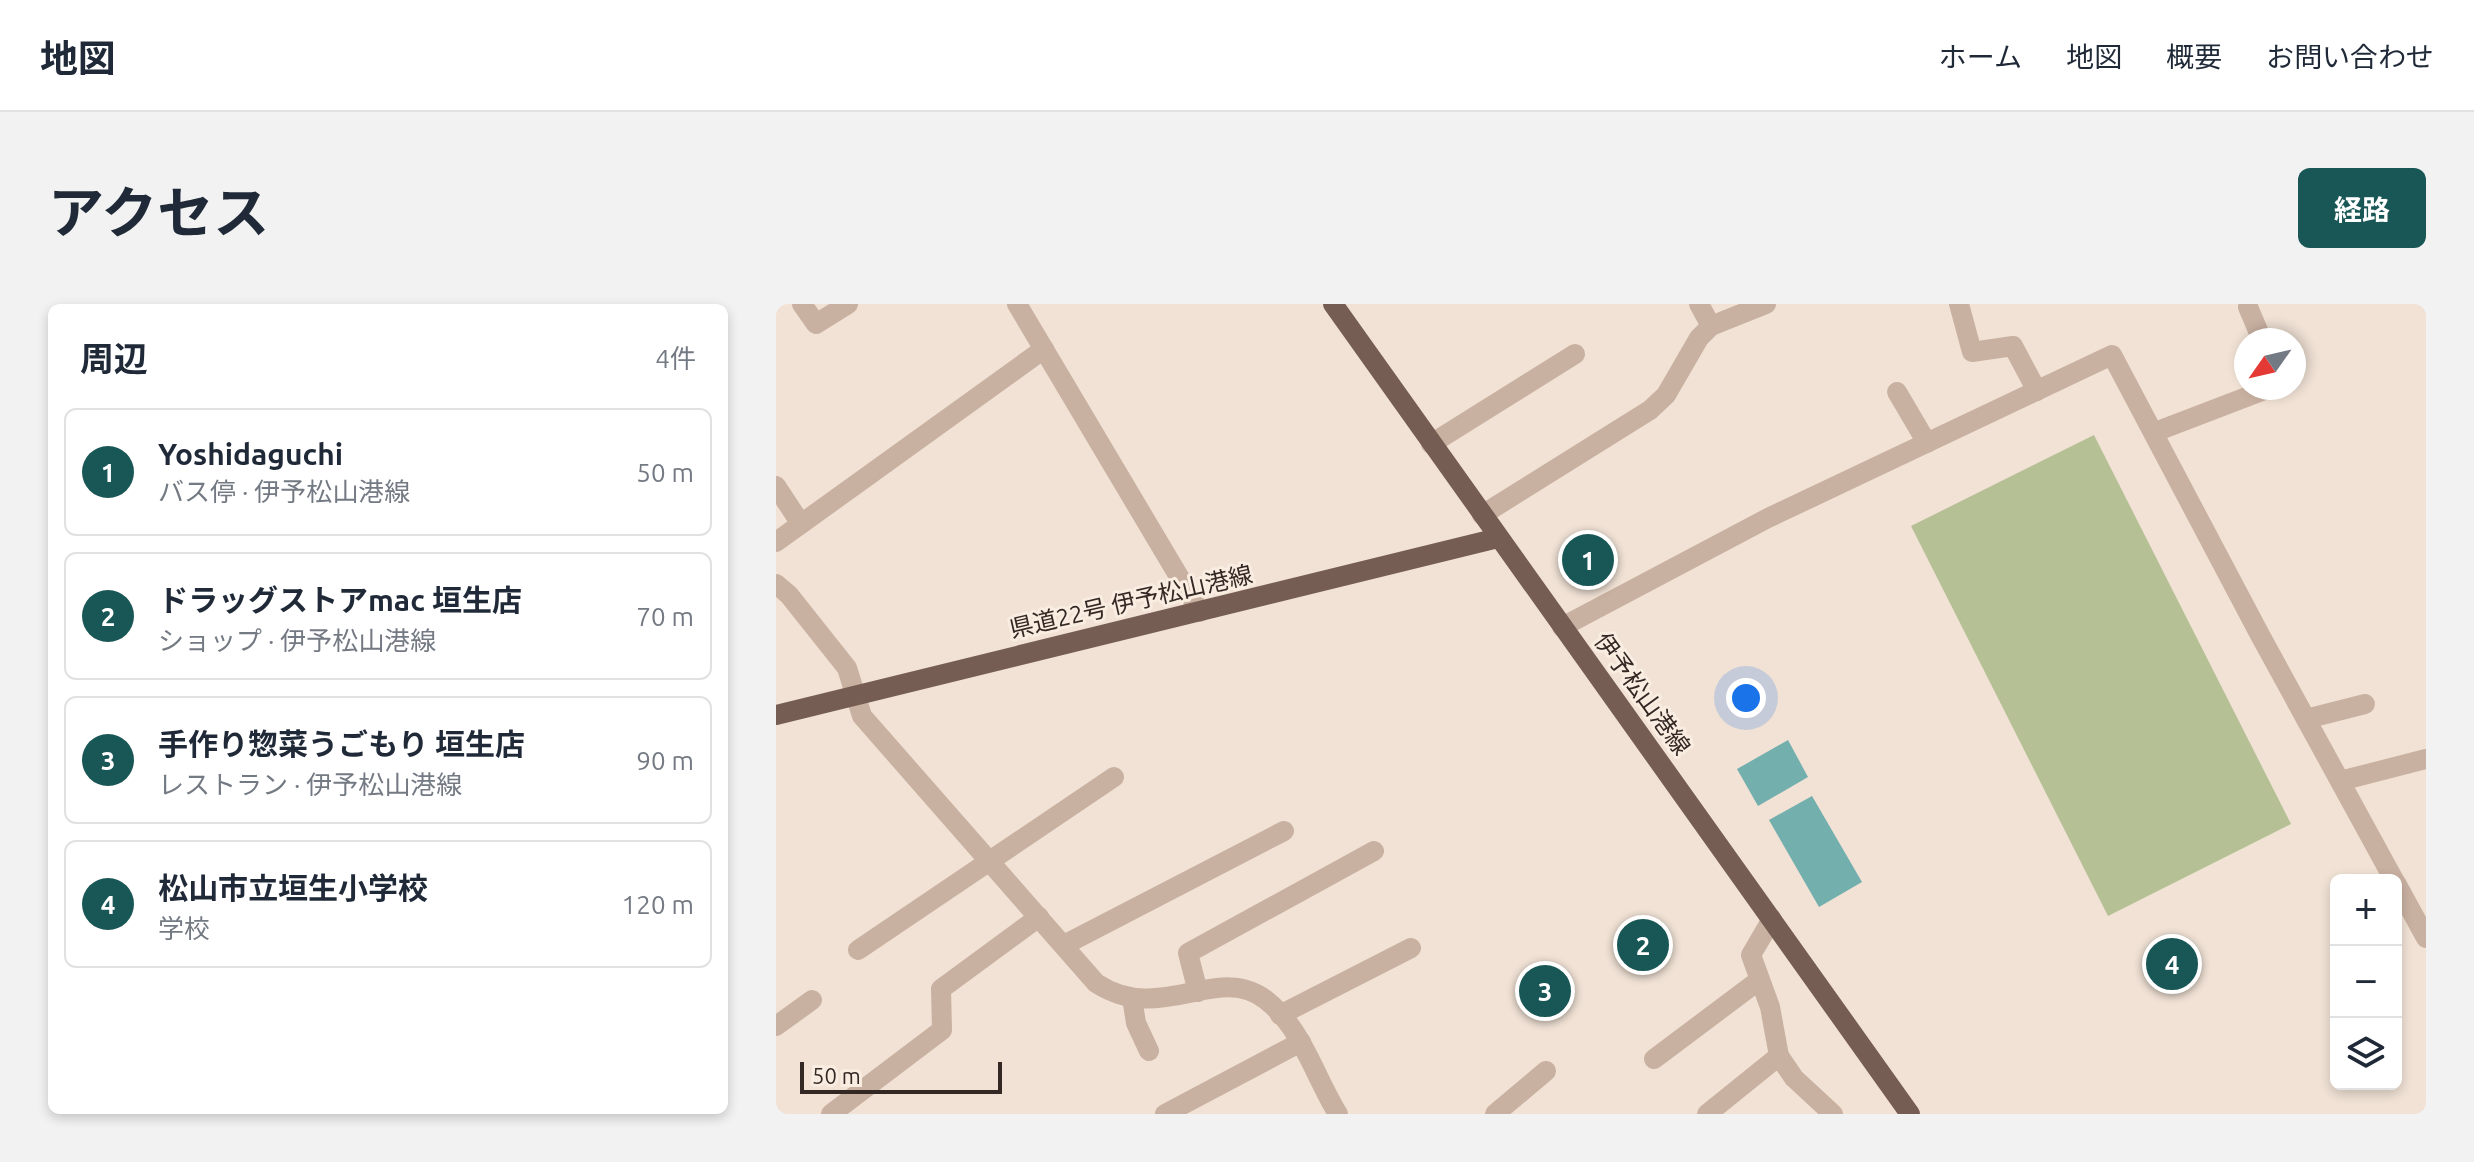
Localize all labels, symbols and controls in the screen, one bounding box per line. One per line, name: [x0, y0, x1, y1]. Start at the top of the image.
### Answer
text: 地図: [40, 37, 116, 79]
text: ホーム: [1939, 41, 2022, 72]
text: 地図: [2066, 41, 2122, 72]
text: 概要: [2166, 41, 2222, 72]
text: お問い合わせ: [2266, 41, 2434, 72]
button: 経路: [2298, 168, 2426, 248]
text: アクセス: [48, 181, 269, 244]
north arrow: [2234, 328, 2306, 400]
text: 周辺: [80, 339, 148, 377]
text: 4件: [655, 344, 696, 373]
text: Yoshidaguchi: [158, 437, 343, 471]
text: 1: [101, 458, 115, 487]
text: 50 m: [636, 458, 694, 487]
text: バス停 · 伊予松山港線: [158, 477, 410, 506]
pin: 1: [1562, 530, 1614, 590]
street label: 県道22号 伊予松山港線: [1007, 560, 1255, 643]
text: ドラッグストアmac 垣生店: [158, 583, 522, 617]
text: 2: [101, 602, 115, 631]
text: 70 m: [636, 602, 694, 631]
text: ショップ · 伊予松山港線: [158, 626, 436, 655]
street label: 伊予松山港線: [1589, 628, 1696, 760]
your location: [1726, 678, 1766, 718]
text: 手作り惣菜うごもり 垣生店: [158, 727, 525, 761]
text: 3: [101, 746, 115, 775]
text: 90 m: [636, 746, 694, 775]
text: レストラン · 伊予松山港線: [158, 770, 462, 799]
text: 松山市立垣生小学校: [158, 871, 428, 905]
map controls: [2330, 874, 2402, 1090]
button: +: [2330, 874, 2402, 946]
text: 4: [101, 890, 115, 919]
text: 120 m: [622, 890, 694, 919]
text: 学校: [158, 914, 210, 943]
pin: 2: [1617, 915, 1669, 975]
pin: 4: [2146, 934, 2198, 994]
button: −: [2330, 946, 2402, 1018]
pin: 3: [1519, 961, 1571, 1021]
button: layers: [2330, 1018, 2402, 1090]
scale bar: [800, 1058, 1002, 1094]
text: 50 m: [812, 1063, 861, 1088]

